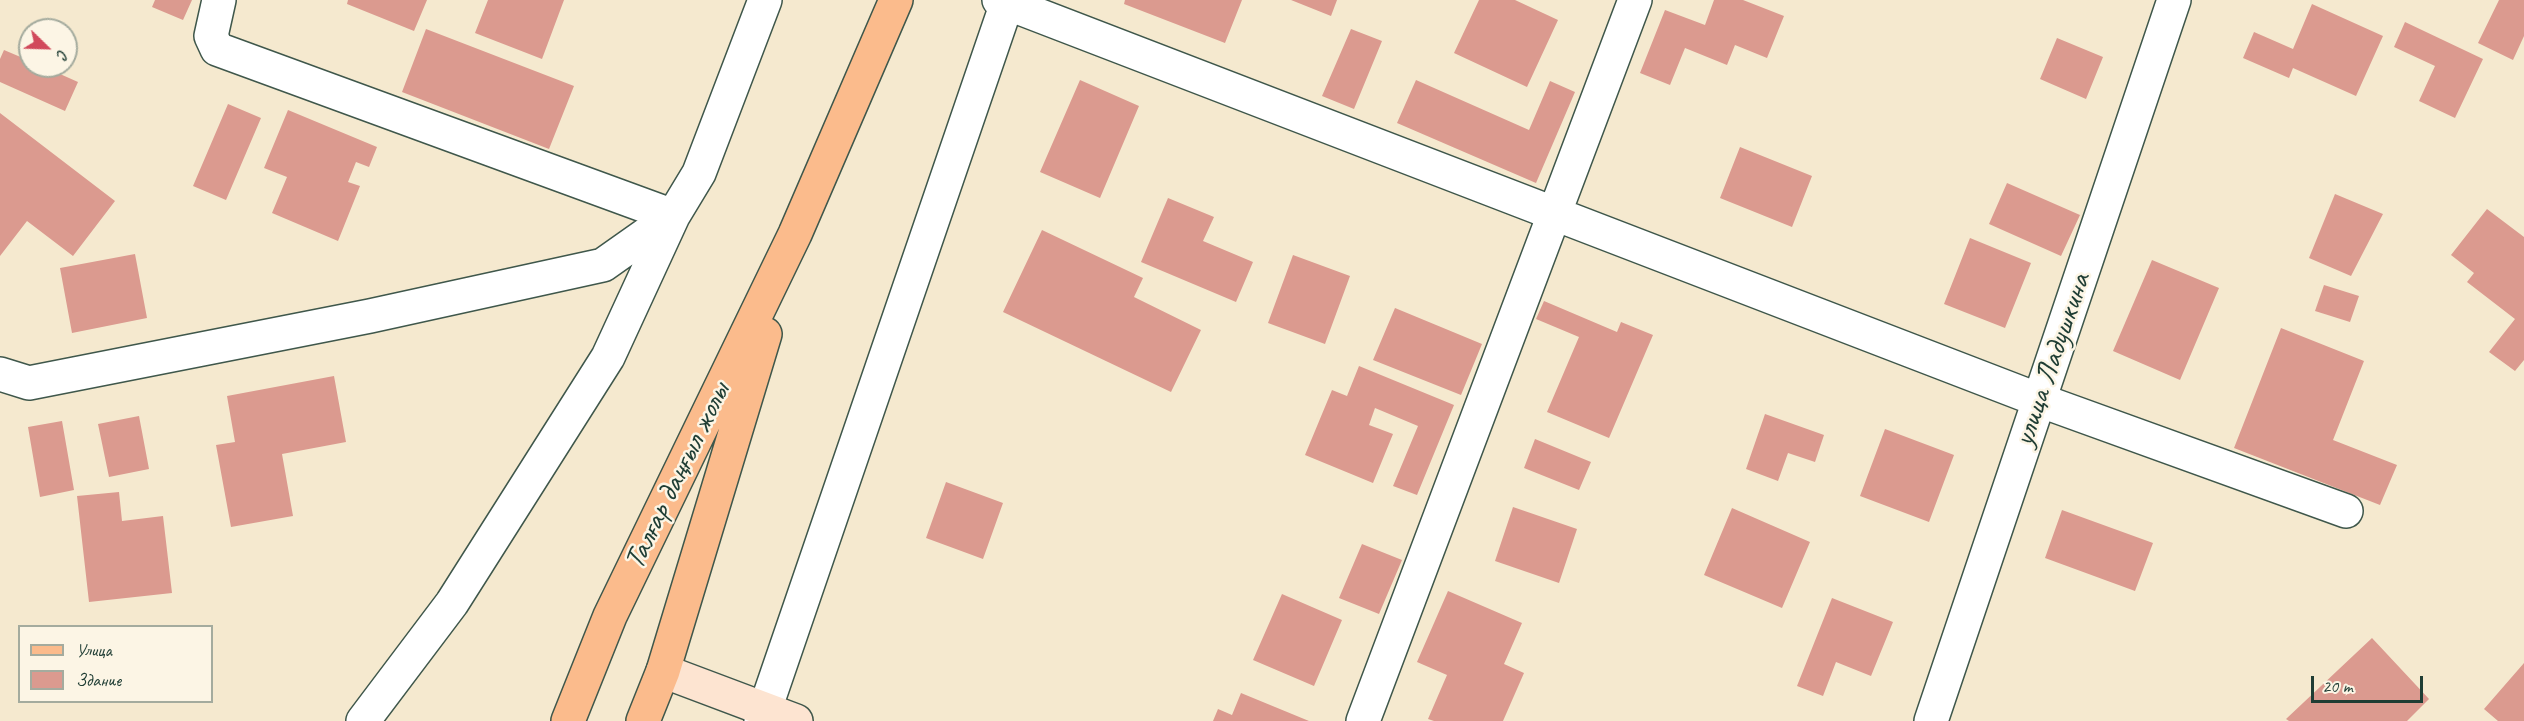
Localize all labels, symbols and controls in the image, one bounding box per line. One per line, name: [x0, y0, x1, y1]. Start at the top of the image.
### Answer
north arrow: [18, 18, 78, 78]
text: С: [52, 47, 73, 62]
street label: улица Ладушкина: [2007, 269, 2099, 451]
street label: Талғар даңғыл жолы: [617, 377, 739, 575]
legend: [18, 625, 213, 703]
text: Улица: [76, 639, 112, 661]
scale bar: [2314, 664, 2426, 702]
text: Здание: [76, 669, 121, 691]
text: 20 m: [2322, 675, 2353, 697]

